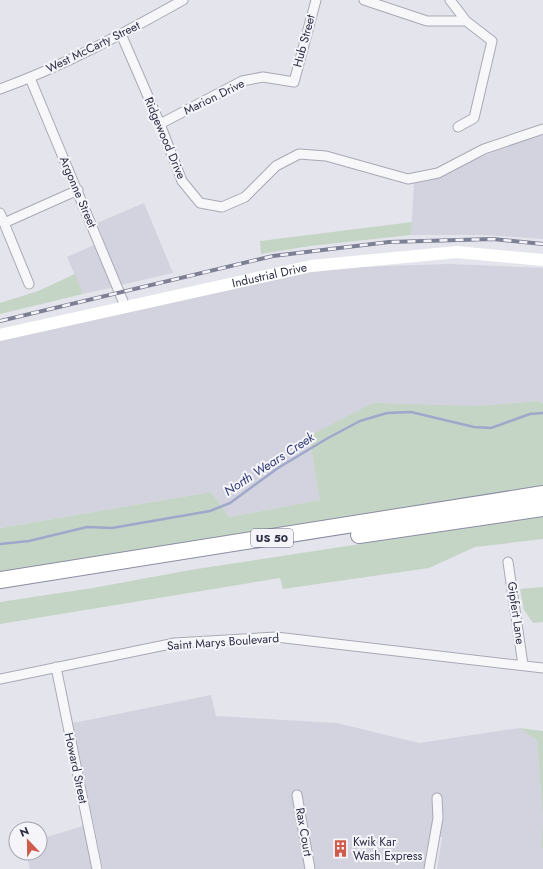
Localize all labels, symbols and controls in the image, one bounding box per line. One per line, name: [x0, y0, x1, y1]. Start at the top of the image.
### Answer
street label: Hub Street: [288, 12, 320, 69]
street label: West McCarty Street: [43, 16, 143, 78]
street label: Marion Drive: [180, 74, 248, 120]
street label: Ridgewood Drive: [140, 94, 190, 182]
street label: Argonne Street: [55, 153, 101, 231]
street label: Industrial Drive: [230, 258, 309, 292]
water label: North Wears Creek: [220, 427, 318, 500]
road number: US 50: [251, 529, 293, 547]
street label: Gipfert Lane: [503, 580, 529, 646]
street label: Saint Marys Boulevard: [166, 629, 280, 655]
street label: Howard Street: [60, 731, 92, 805]
street label: Rax Court: [291, 806, 317, 858]
north arrow: [8, 821, 48, 861]
text: N: [17, 823, 31, 841]
place label: Kwik Kar Wash Express: [353, 833, 423, 865]
building icon: Kwik Kar Wash Express: [330, 839, 350, 859]

